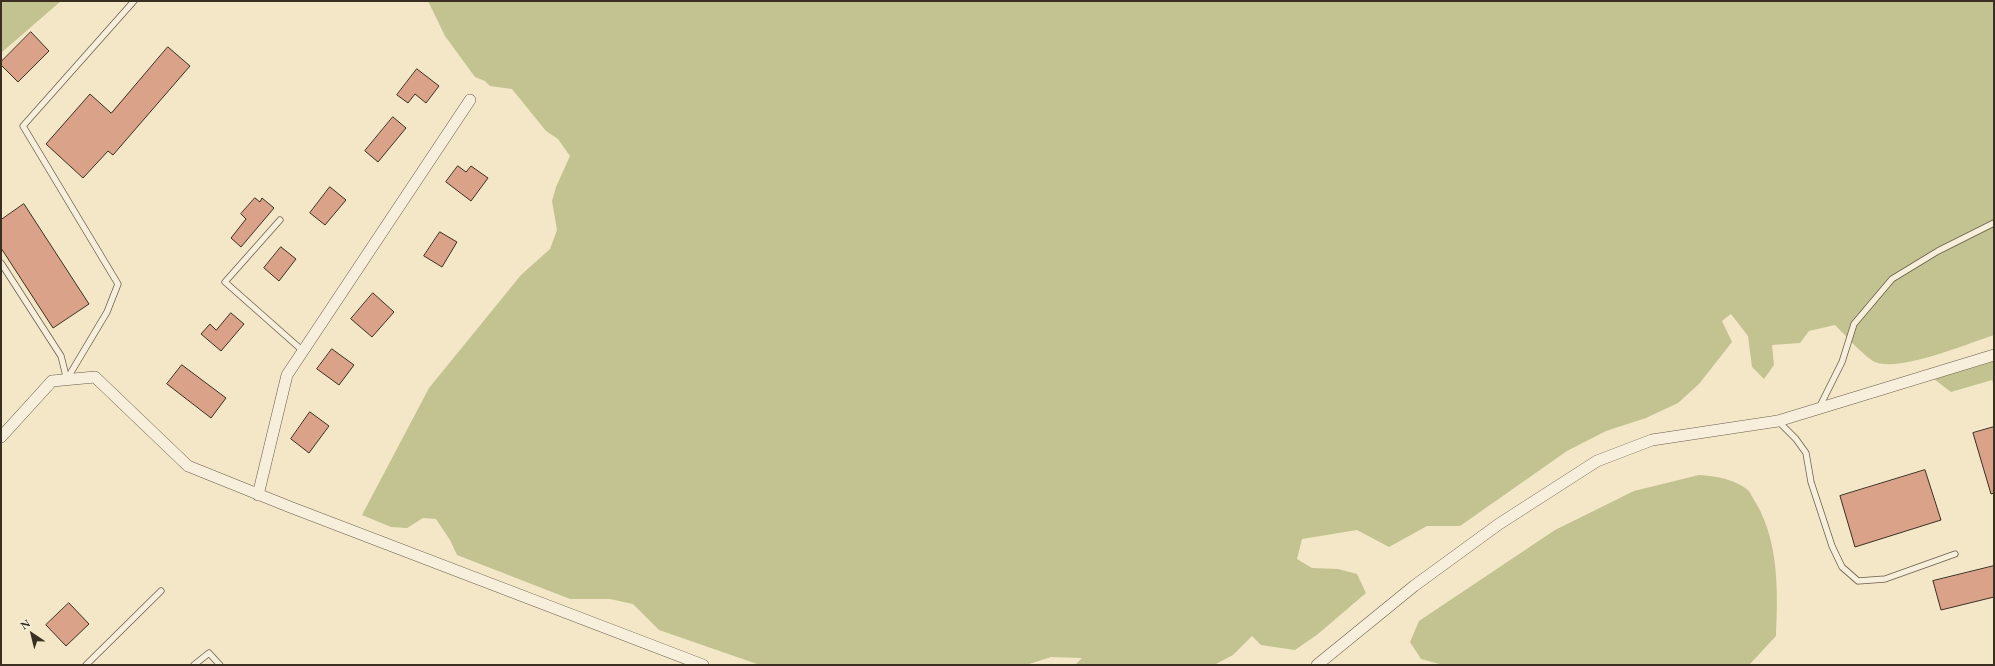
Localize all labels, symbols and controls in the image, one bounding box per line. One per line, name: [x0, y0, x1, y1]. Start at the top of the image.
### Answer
north arrow: [12, 614, 52, 654]
text: N: [17, 616, 33, 632]

